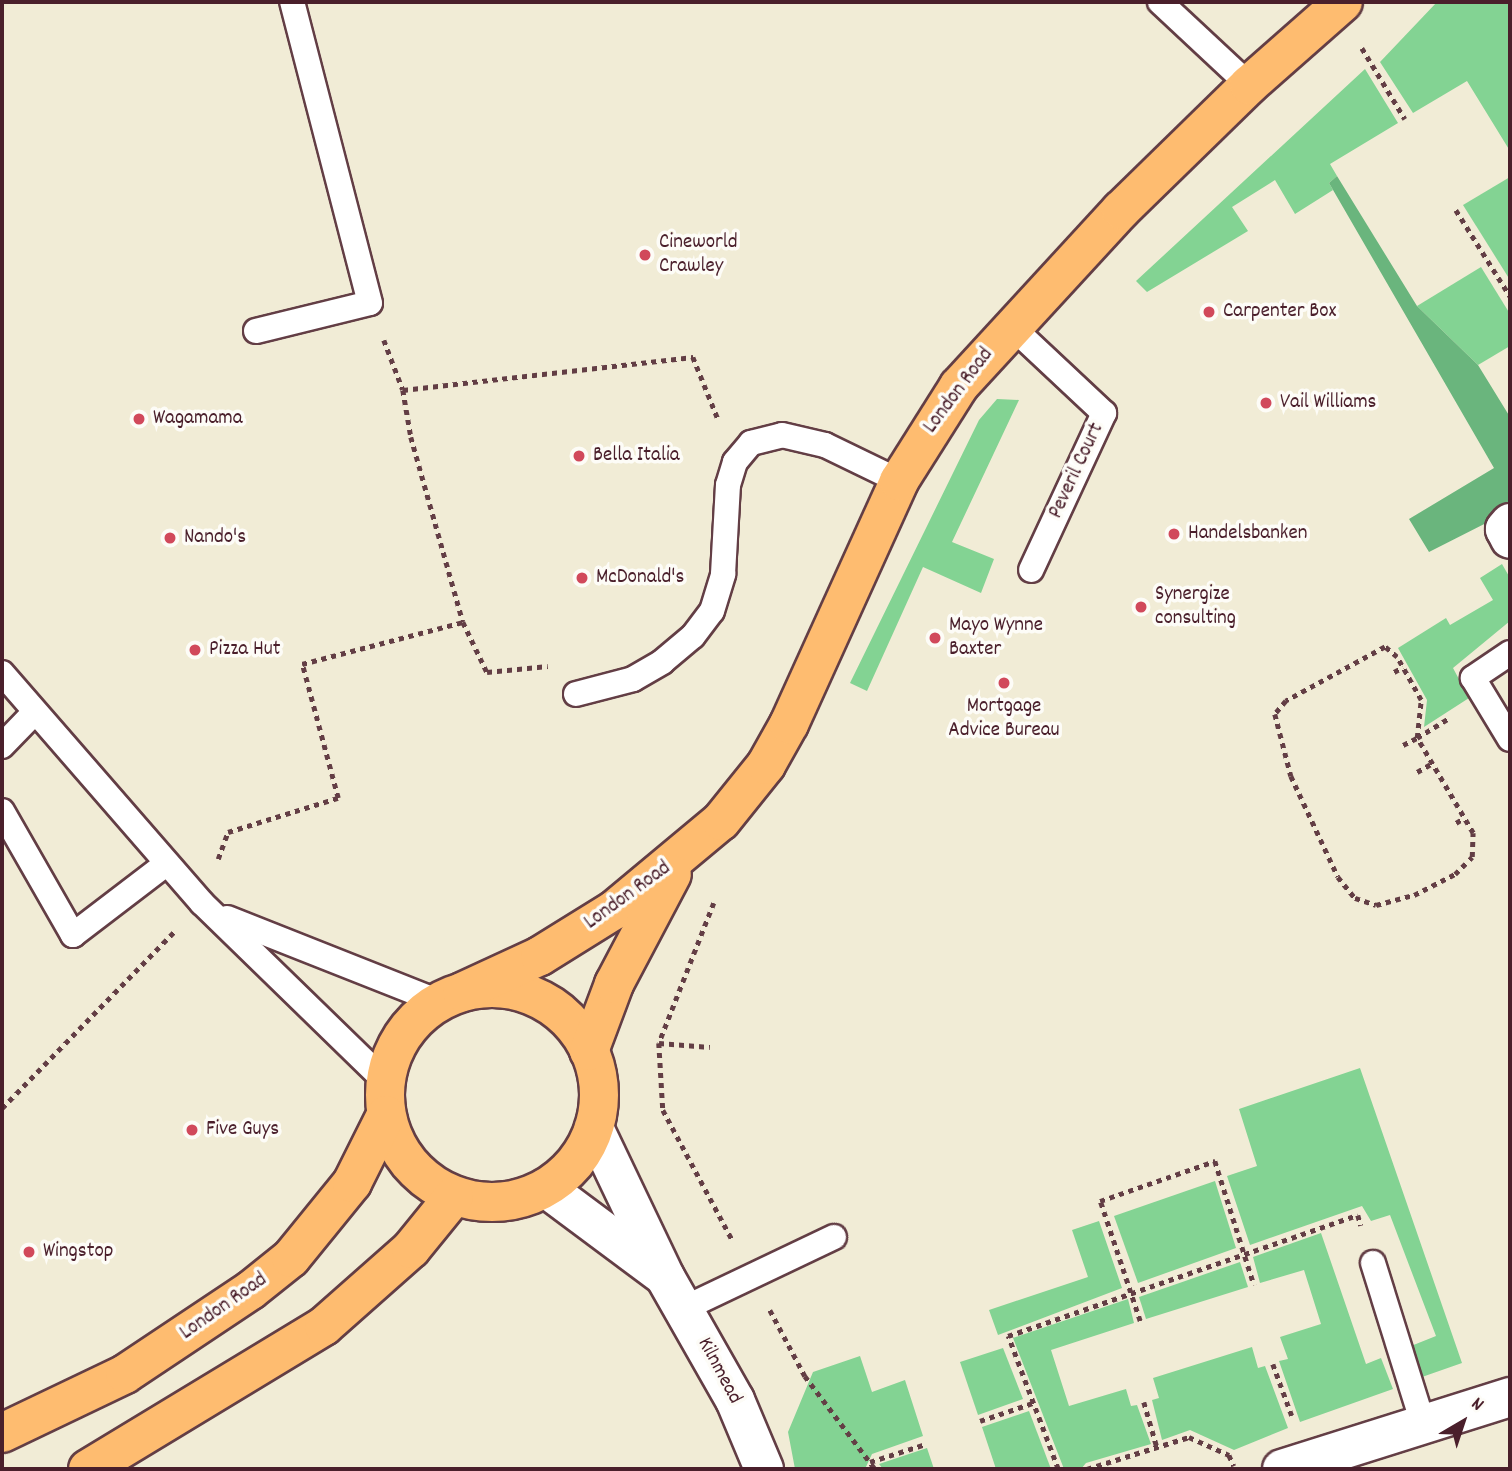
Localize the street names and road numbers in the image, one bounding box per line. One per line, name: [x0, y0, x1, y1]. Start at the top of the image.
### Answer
street label: London Road: [919, 343, 999, 439]
street label: Peveril Court: [1044, 419, 1110, 523]
street label: London Road: [580, 856, 676, 936]
street label: London Road: [176, 1268, 272, 1346]
street label: Kilnmead: [691, 1333, 747, 1409]

